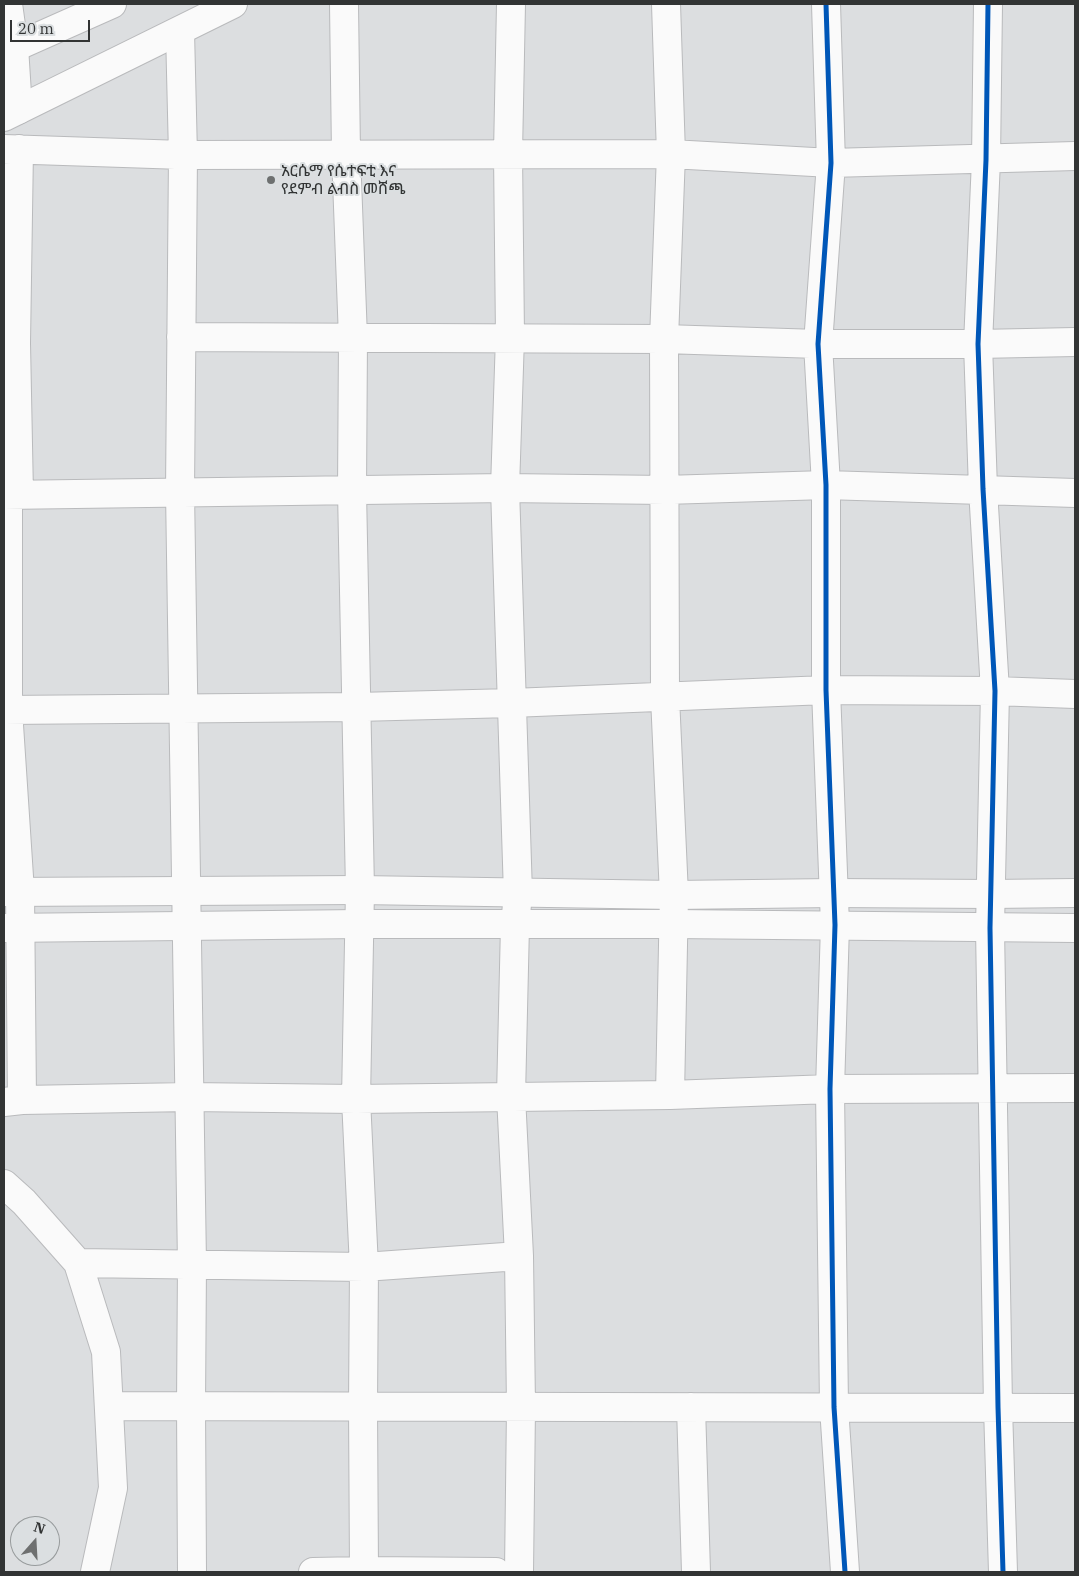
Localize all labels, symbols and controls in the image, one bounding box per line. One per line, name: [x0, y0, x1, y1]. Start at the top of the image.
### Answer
scale bar: [12, 10, 92, 42]
text: 20 m: [18, 19, 54, 38]
place label: አርሴማ የሴተፍቲ እና የደምብ ልብስ መሸጫ: [281, 161, 406, 199]
marker: አርሴማ የሴተፍቲ እና የደምብ ልብስ መሸጫ: [265, 174, 277, 186]
north arrow: [10, 1516, 60, 1566]
text: N: [31, 1517, 48, 1538]

